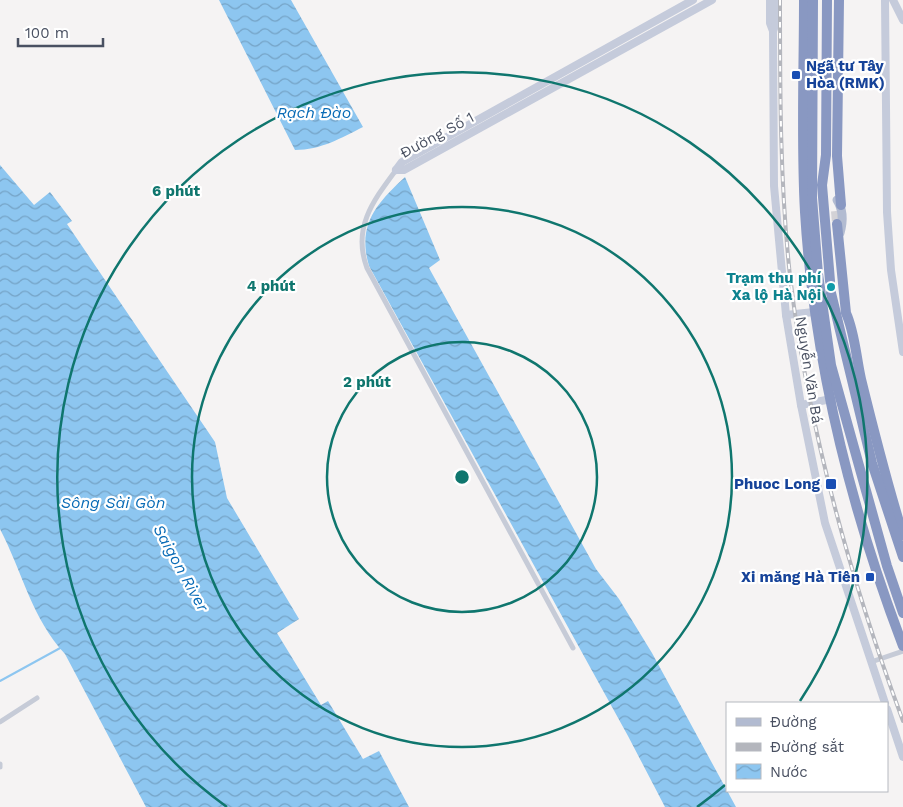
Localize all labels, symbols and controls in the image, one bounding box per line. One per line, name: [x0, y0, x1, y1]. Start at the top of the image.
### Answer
scale bar: [18, 15, 102, 47]
text: 100 m: [25, 24, 69, 42]
place label: Ngã tư Tây Hòa (RMK): [806, 57, 885, 92]
marker: Ngã tư Tây Hòa (RMK): [790, 69, 802, 81]
water label: Rạch Đào: [277, 103, 351, 122]
street label: Đường Số 1: [397, 108, 477, 162]
text: 6 phút: [152, 182, 200, 200]
place label: Trạm thu phí Xa lộ Hà Nội: [726, 269, 822, 304]
text: 4 phút: [247, 277, 296, 295]
marker: Trạm thu phí Xa lộ Hà Nội: [825, 281, 837, 293]
street label: Nguyễn Văn Bá: [792, 315, 827, 425]
text: 2 phút: [343, 373, 391, 391]
centre of rings: [453, 468, 471, 486]
place label: Phuoc Long: [734, 475, 821, 493]
marker: Phuoc Long: [824, 477, 838, 491]
water label: Sông Sài Gòn: [61, 493, 165, 512]
water label: Saigon River: [149, 521, 213, 615]
place label: Xi măng Hà Tiên: [741, 568, 860, 586]
marker: Xi măng Hà Tiên: [864, 571, 876, 583]
legend: [726, 702, 888, 792]
text: Đường: [770, 713, 817, 731]
text: Đường sắt: [770, 738, 845, 756]
text: Nước: [770, 763, 808, 781]

